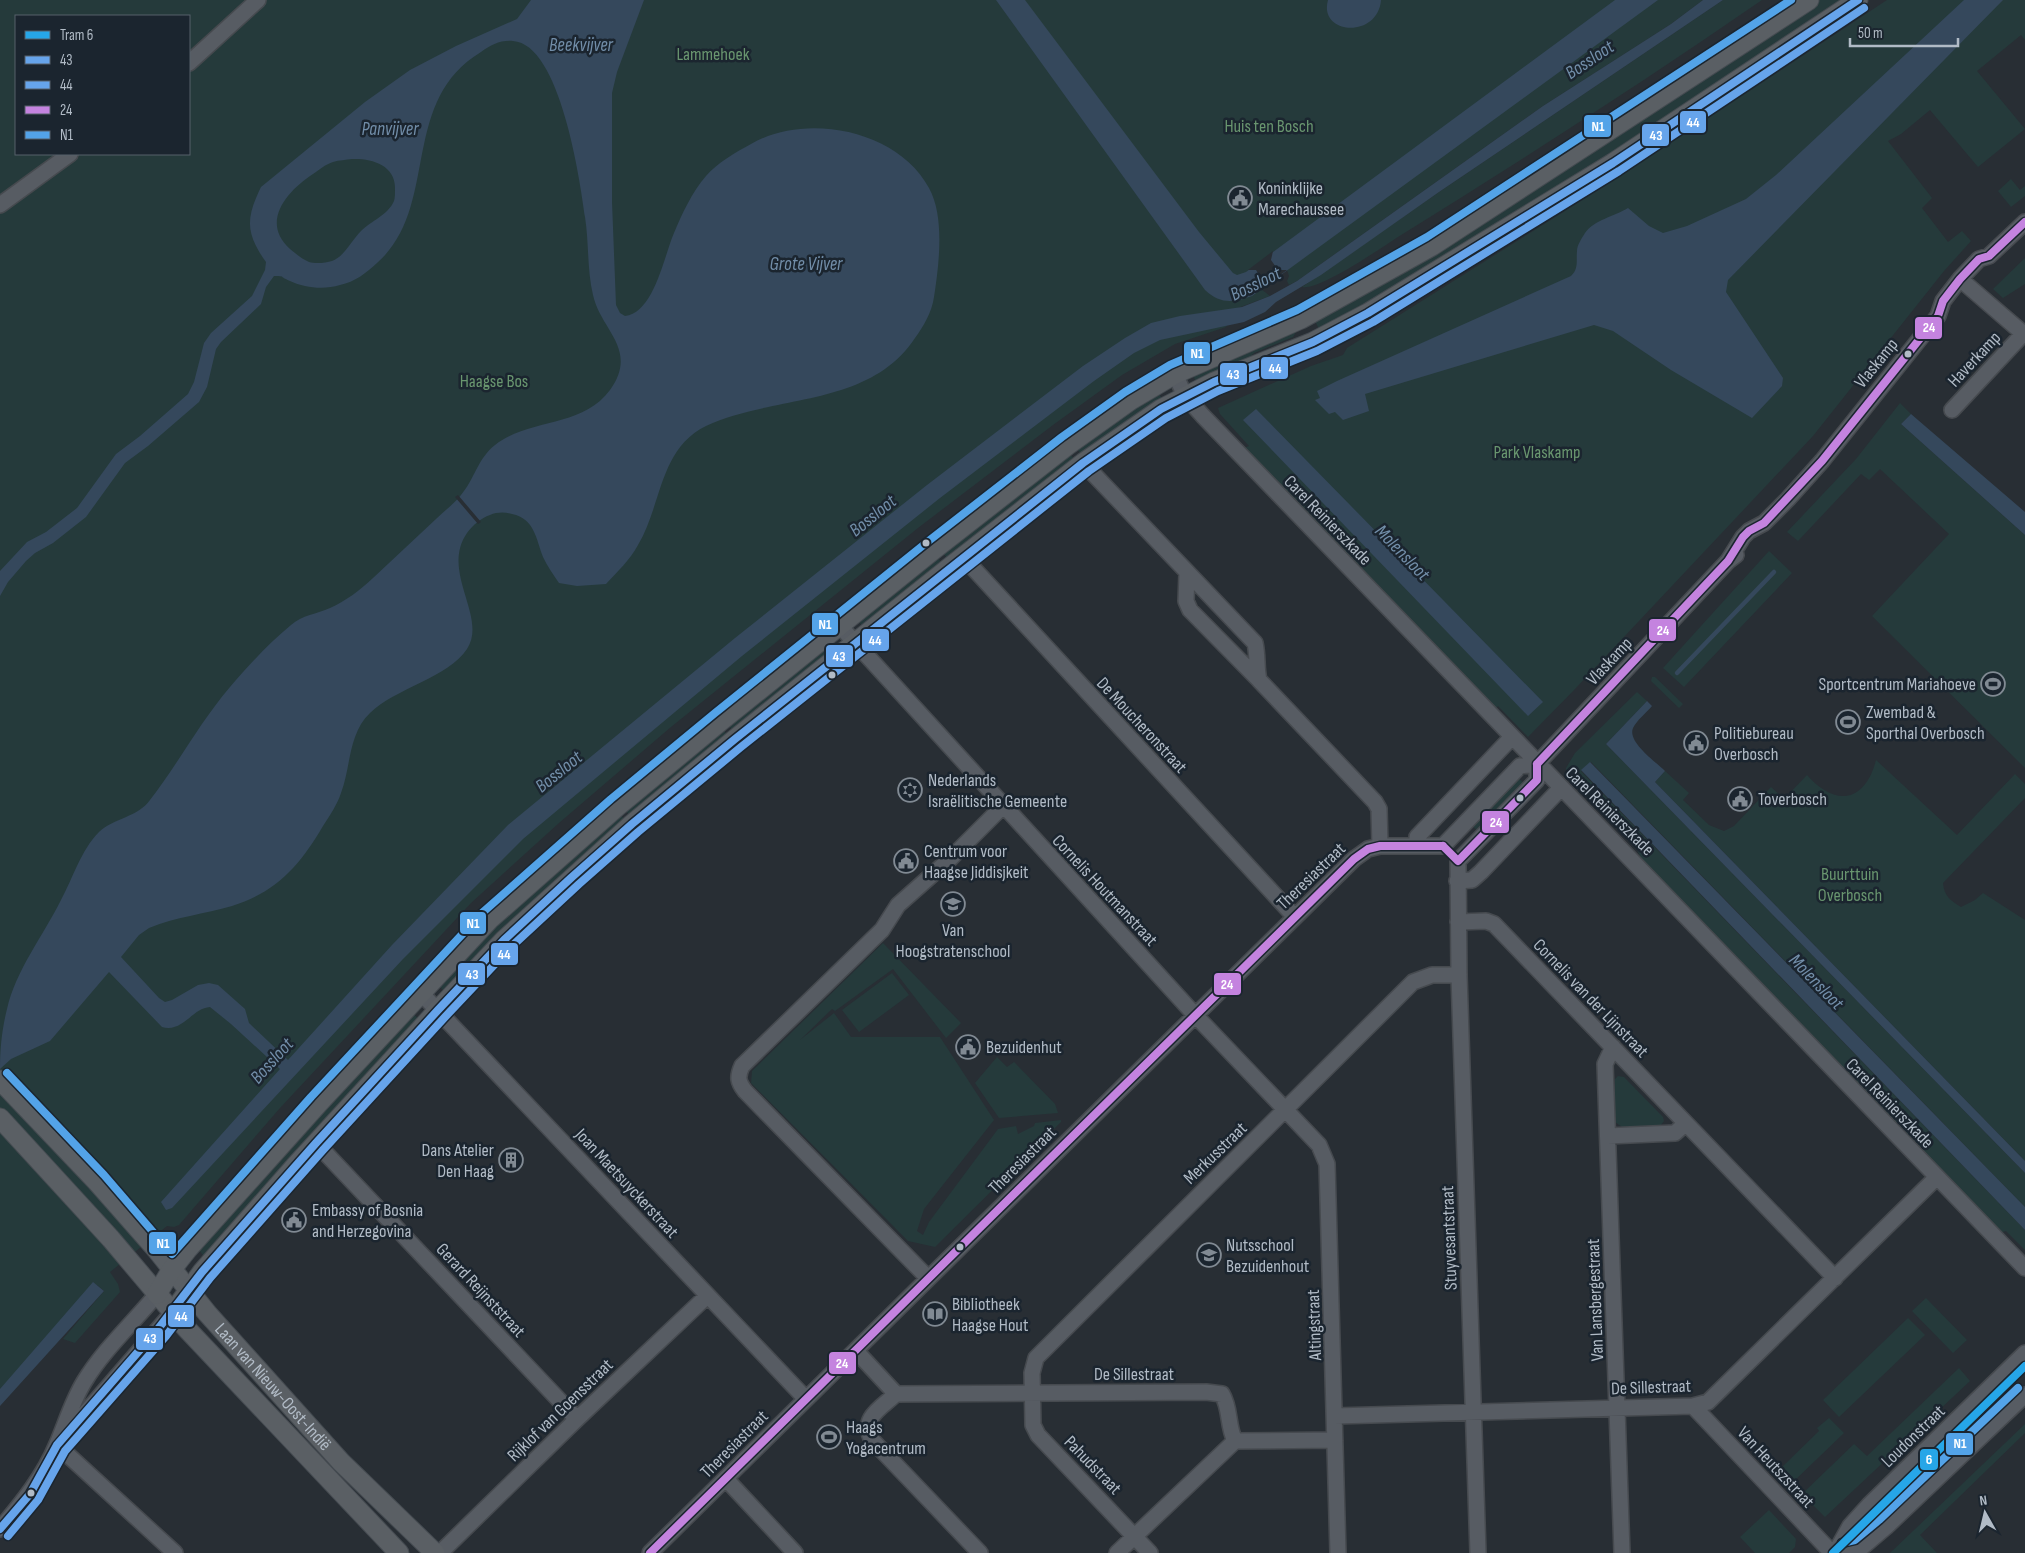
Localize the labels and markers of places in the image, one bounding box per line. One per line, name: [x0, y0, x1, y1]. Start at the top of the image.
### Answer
place label: Koninklijke Marechaussee: [1258, 178, 1344, 220]
public building icon: Koninklijke Marechaussee: [1227, 185, 1253, 211]
unlabelled marker: [1903, 349, 1913, 359]
unlabelled marker: [921, 538, 931, 548]
unlabelled marker: [827, 670, 837, 680]
sports icon: Sportcentrum Mariahoeve: [1980, 671, 2006, 697]
place label: Sportcentrum Mariahoeve: [1818, 674, 1976, 695]
place label: Zwembad & Sporthal Overbosch: [1866, 702, 1985, 744]
sports icon: Zwembad & Sporthal Overbosch: [1835, 709, 1861, 735]
place label: Politiebureau Overbosch: [1714, 723, 1794, 765]
public building icon: Politiebureau Overbosch: [1683, 730, 1709, 756]
place label: Nederlands Israëlitische Gemeente: [928, 770, 1067, 812]
synagogue icon: Nederlands Israëlitische Gemeente: [897, 777, 923, 803]
public building icon: Toverbosch: [1727, 786, 1753, 812]
place label: Toverbosch: [1758, 789, 1827, 810]
unlabelled marker: [1515, 793, 1525, 803]
place label: Centrum voor Haagse Jiddisjkeit: [924, 841, 1029, 883]
public building icon: Centrum voor Haagse Jiddisjkeit: [893, 848, 919, 874]
school or university icon: Van Hoogstratenschool: [940, 891, 966, 917]
place label: Van Hoogstratenschool: [896, 920, 1010, 962]
public building icon: Bezuidenhut: [955, 1034, 981, 1060]
place label: Bezuidenhut: [986, 1037, 1062, 1058]
place label: Dans Atelier Den Haag: [422, 1140, 494, 1182]
building icon: Dans Atelier Den Haag: [498, 1147, 524, 1173]
place label: Embassy of Bosnia and Herzegovina: [312, 1200, 423, 1242]
public building icon: Embassy of Bosnia and Herzegovina: [281, 1207, 307, 1233]
place label: Nutsschool Bezuidenhout: [1226, 1235, 1310, 1277]
unlabelled marker: [955, 1242, 965, 1252]
school or university icon: Nutsschool Bezuidenhout: [1196, 1242, 1222, 1268]
place label: Bibliotheek Haagse Hout: [952, 1294, 1029, 1336]
library icon: Bibliotheek Haagse Hout: [922, 1301, 948, 1327]
place label: Haags Yogacentrum: [846, 1417, 926, 1459]
sports icon: Haags Yogacentrum: [816, 1424, 842, 1450]
unlabelled marker: [26, 1488, 36, 1498]

